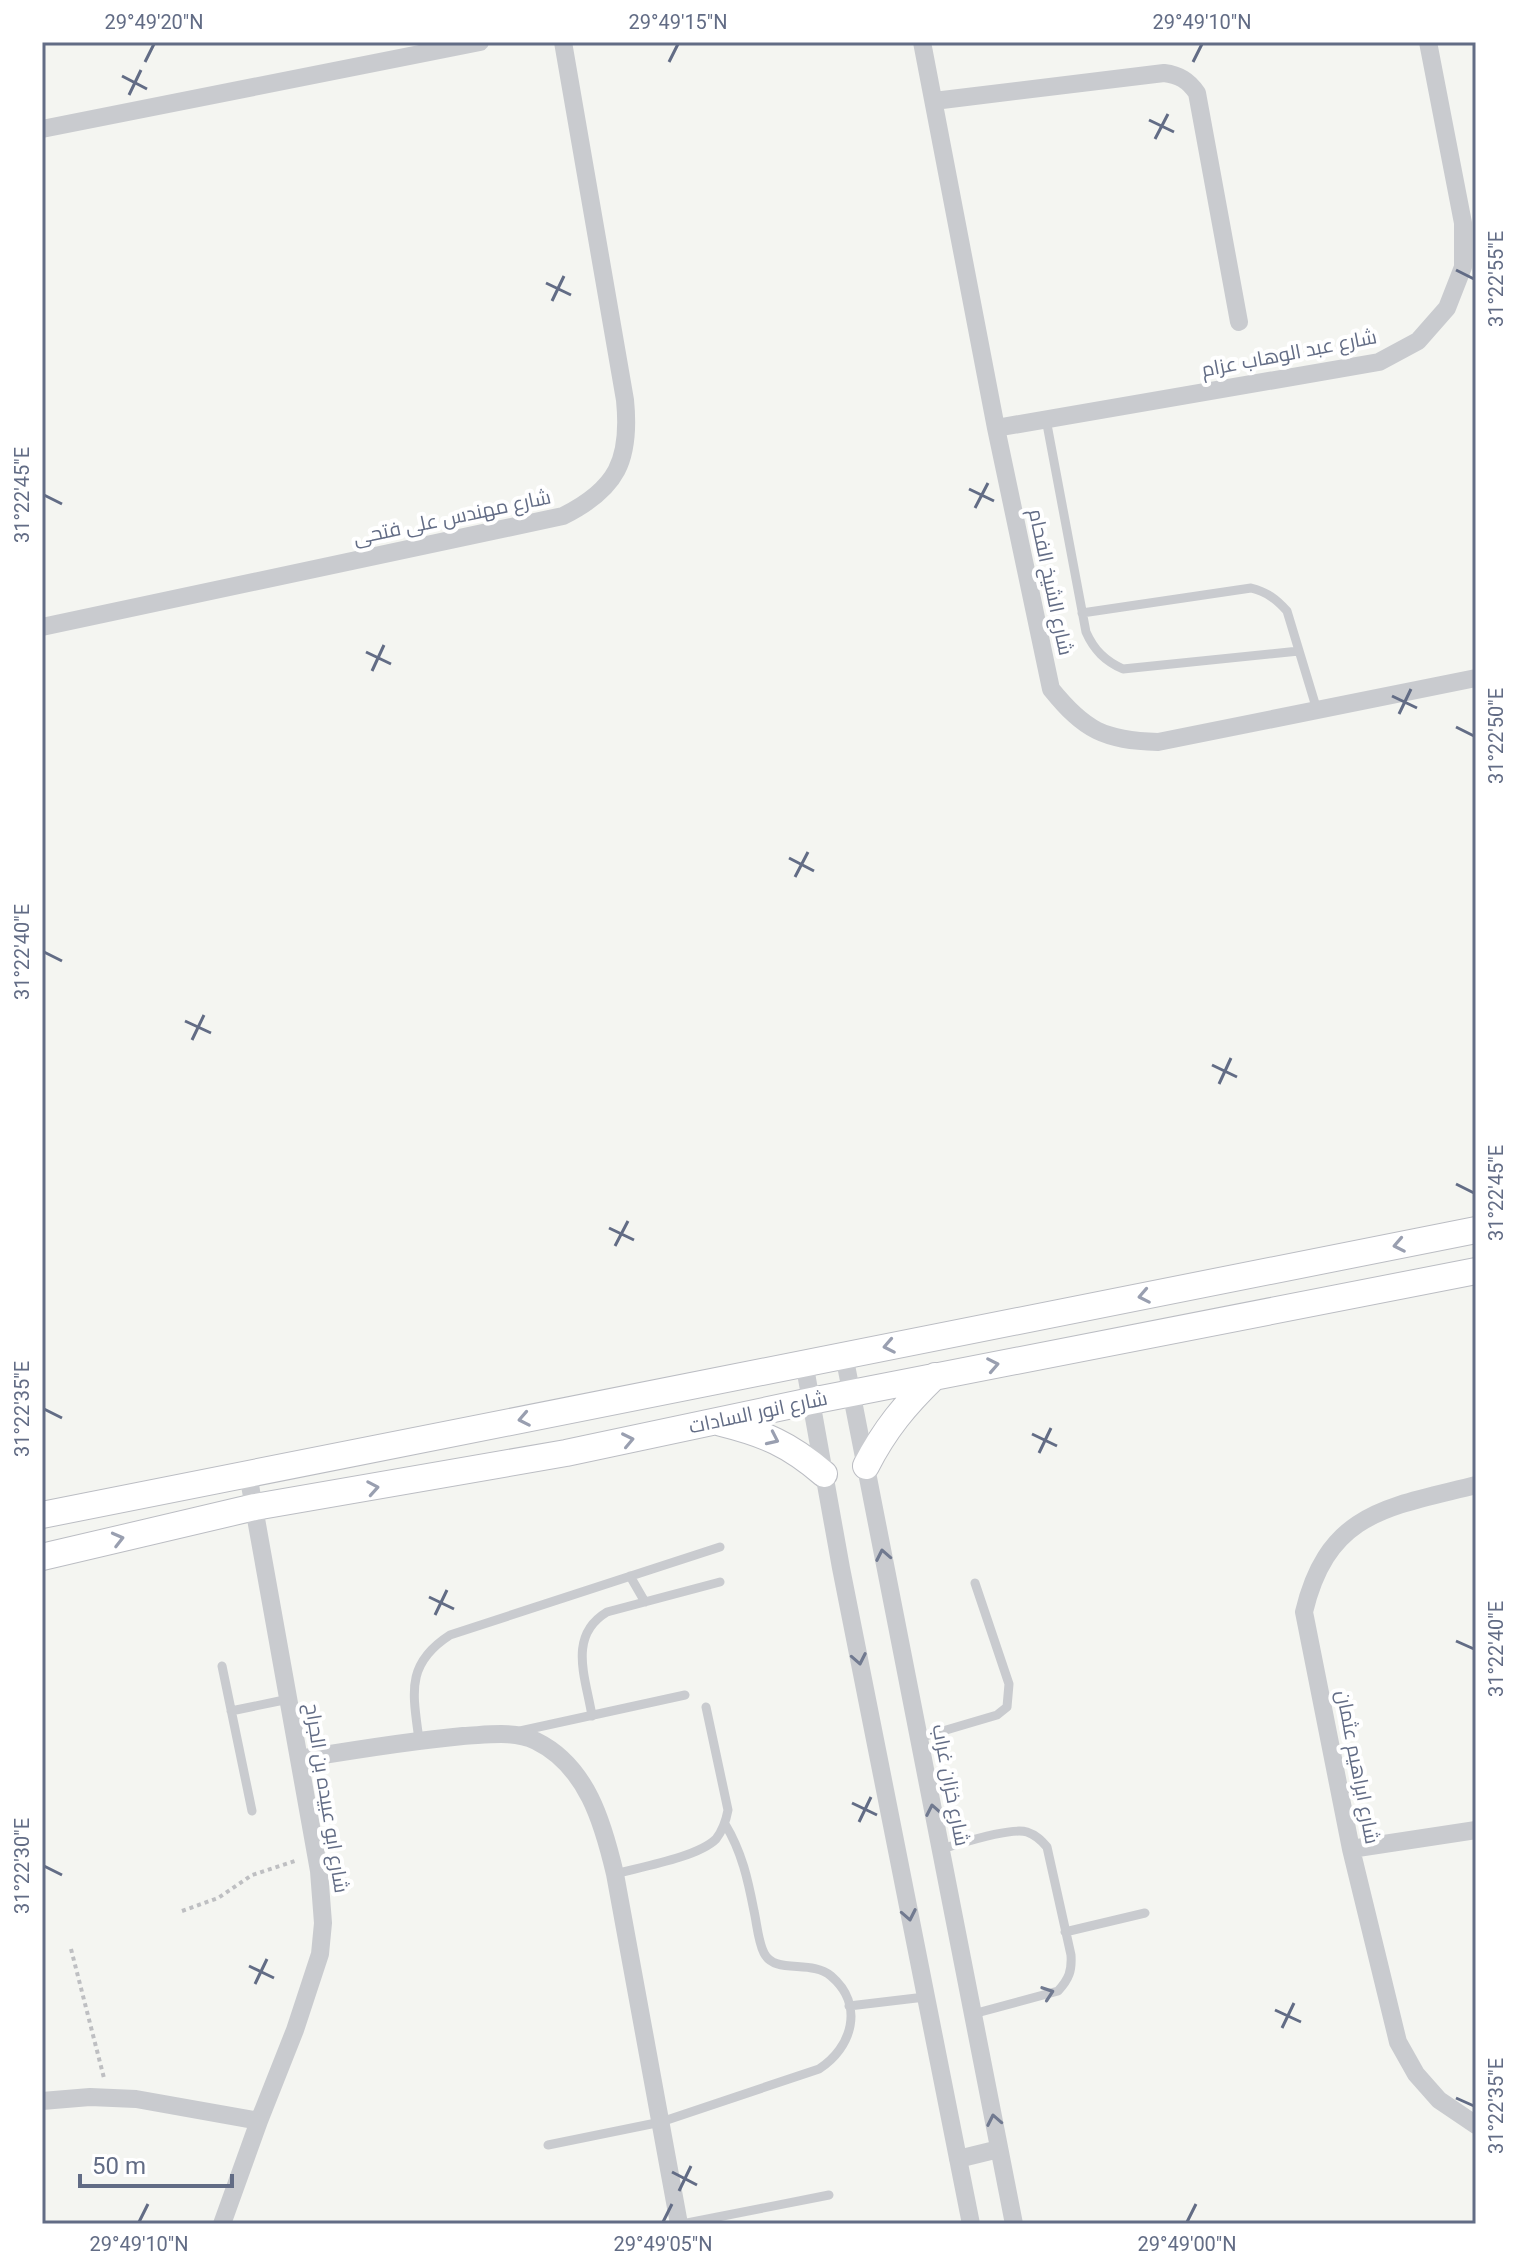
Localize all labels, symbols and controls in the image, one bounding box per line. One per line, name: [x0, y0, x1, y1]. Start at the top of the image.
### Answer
text: 29°49'20"N: [104, 10, 204, 34]
text: 29°49'15"N: [628, 10, 728, 34]
text: 29°49'10"N: [1152, 10, 1252, 34]
text: 31°22'55"E: [1484, 231, 1508, 327]
street label: شارع عبد الوهاب عزام: [1199, 324, 1379, 384]
text: 31°22'45"E: [10, 447, 34, 543]
street label: شارع مهندس على فتحى: [351, 484, 553, 552]
street label: شارع الشيخ الفحام: [1022, 506, 1078, 658]
text: 31°22'50"E: [1484, 688, 1508, 784]
text: 31°22'40"E: [10, 904, 34, 1000]
text: 31°22'45"E: [1484, 1145, 1508, 1241]
one-way arrow: [1393, 1236, 1406, 1253]
one-way arrow: [1138, 1287, 1152, 1304]
one-way arrow: [883, 1337, 897, 1354]
one-way arrow: [986, 1358, 999, 1375]
text: 31°22'35"E: [10, 1361, 34, 1457]
street label: شارع انور السادات: [687, 1386, 830, 1440]
one-way arrow: [518, 1410, 532, 1427]
one-way arrow: [764, 1429, 779, 1445]
one-way arrow: [621, 1432, 634, 1449]
one-way arrow: [366, 1481, 380, 1498]
one-way arrow: [111, 1532, 124, 1549]
one-way arrow: [876, 1548, 893, 1561]
text: 31°22'40"E: [1484, 1601, 1508, 1697]
one-way arrow: [850, 1652, 867, 1666]
street label: شارع ابراهيم عثمان: [1329, 1688, 1385, 1846]
street label: شارع ابو عبيده بن الجراح: [298, 1701, 354, 1895]
street label: شارع خزان غراب: [925, 1722, 975, 1848]
one-way arrow: [926, 1803, 943, 1817]
text: 31°22'30"E: [10, 1818, 34, 1914]
one-way arrow: [900, 1907, 917, 1921]
one-way arrow: [1040, 1987, 1054, 2003]
text: 31°22'35"E: [1484, 2058, 1508, 2154]
one-way arrow: [986, 2113, 1003, 2127]
scale bar: [80, 2138, 232, 2188]
text: 50 m: [92, 2152, 146, 2180]
text: 29°49'10"N: [89, 2232, 189, 2256]
text: 29°49'05"N: [613, 2232, 713, 2256]
text: 29°49'00"N: [1137, 2232, 1237, 2256]

